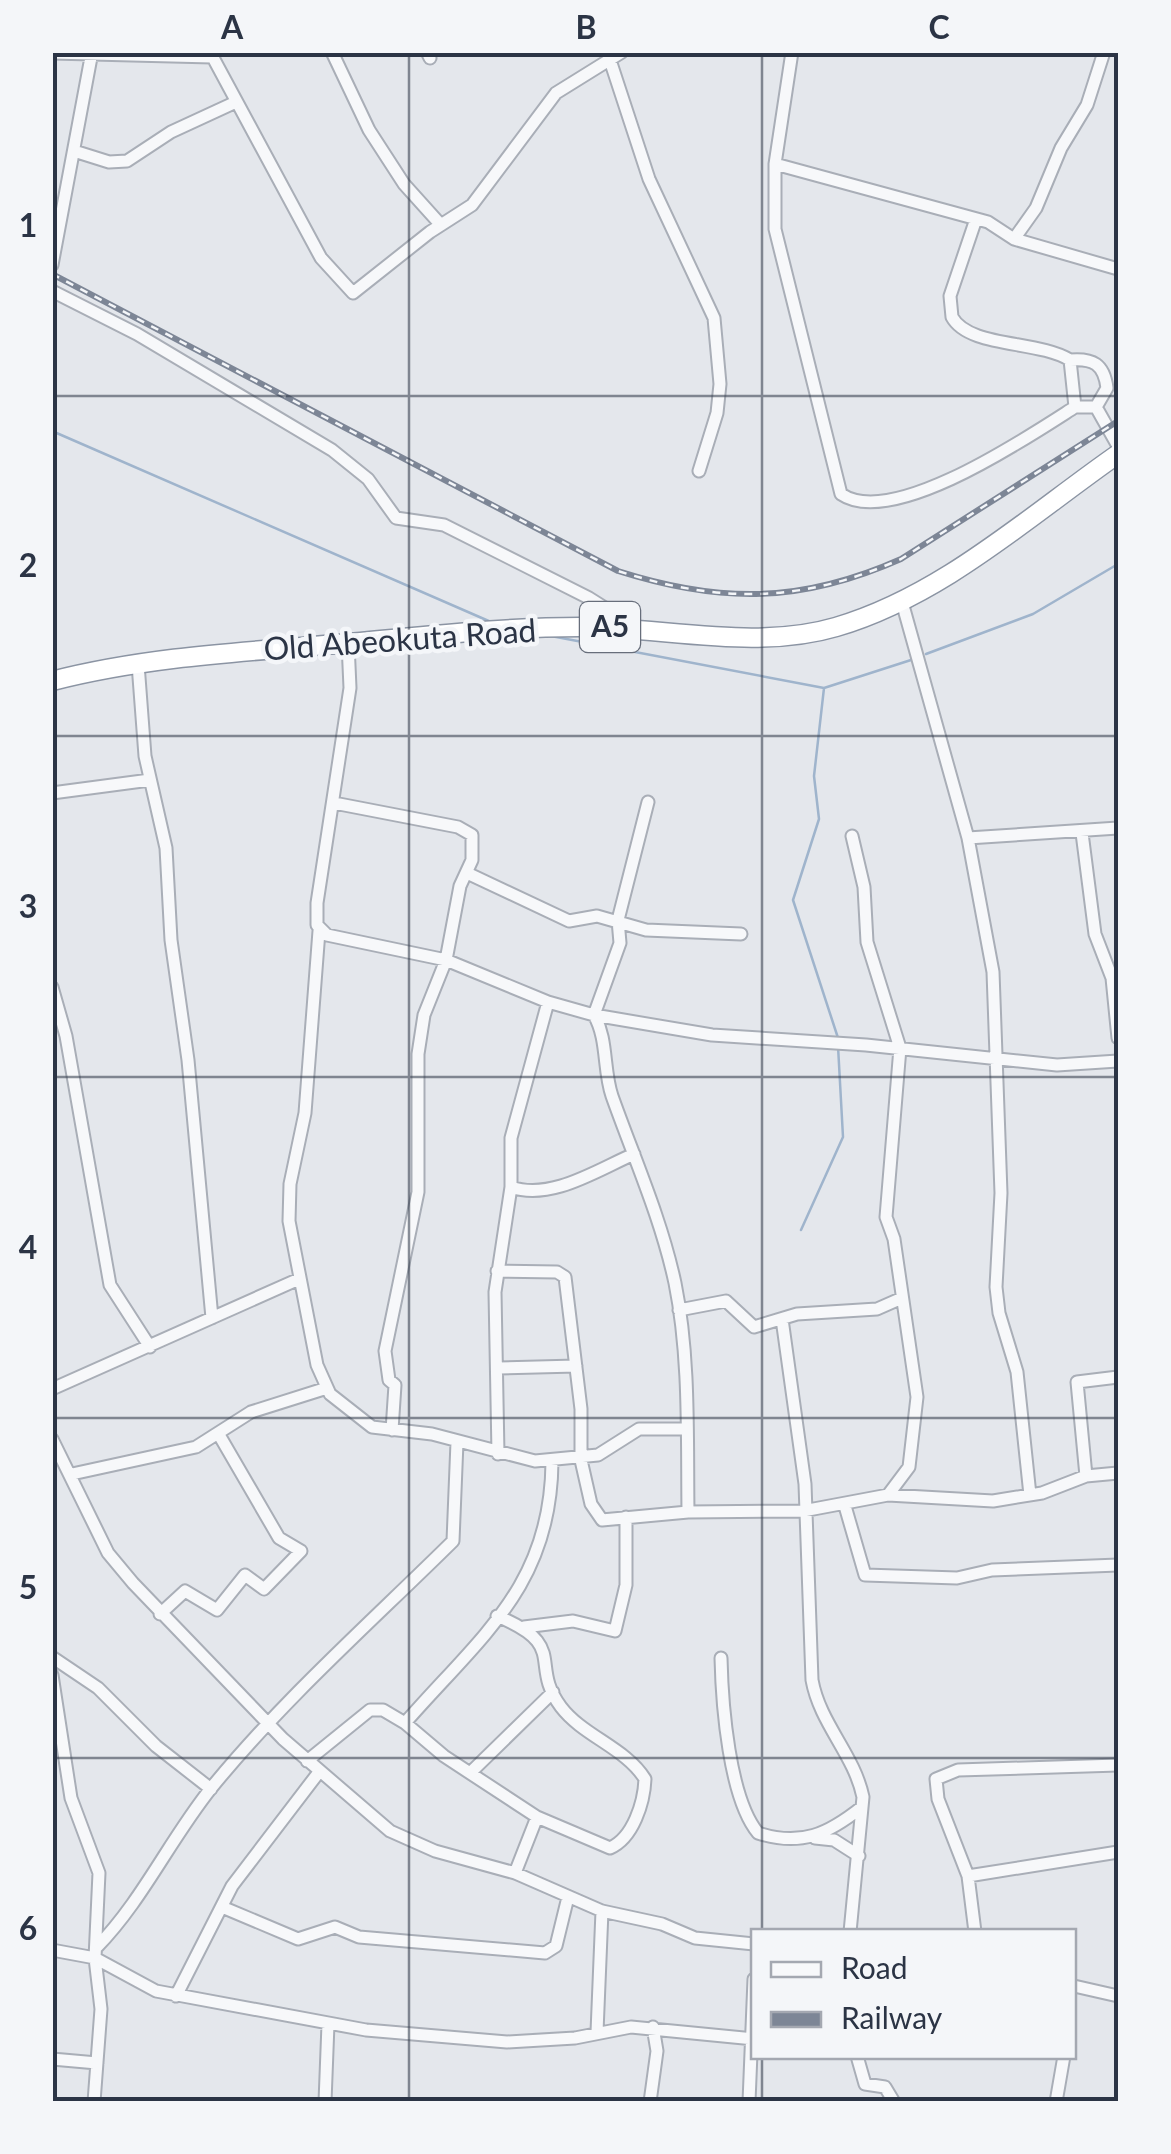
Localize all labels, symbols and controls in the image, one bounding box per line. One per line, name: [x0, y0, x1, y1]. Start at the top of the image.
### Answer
text: A: [220, 7, 244, 46]
text: B: [575, 7, 597, 46]
text: C: [928, 7, 950, 46]
text: 1: [19, 205, 37, 244]
text: 2: [19, 545, 37, 584]
road number: A5: [580, 602, 640, 652]
street label: Old Abeokuta Road: [262, 610, 537, 667]
text: 3: [19, 886, 37, 925]
text: 4: [19, 1227, 37, 1266]
text: 5: [19, 1567, 37, 1606]
text: 6: [19, 1908, 37, 1947]
legend: [751, 1929, 1076, 2059]
text: Road: [841, 1949, 908, 1985]
text: Railway: [841, 1999, 943, 2035]

